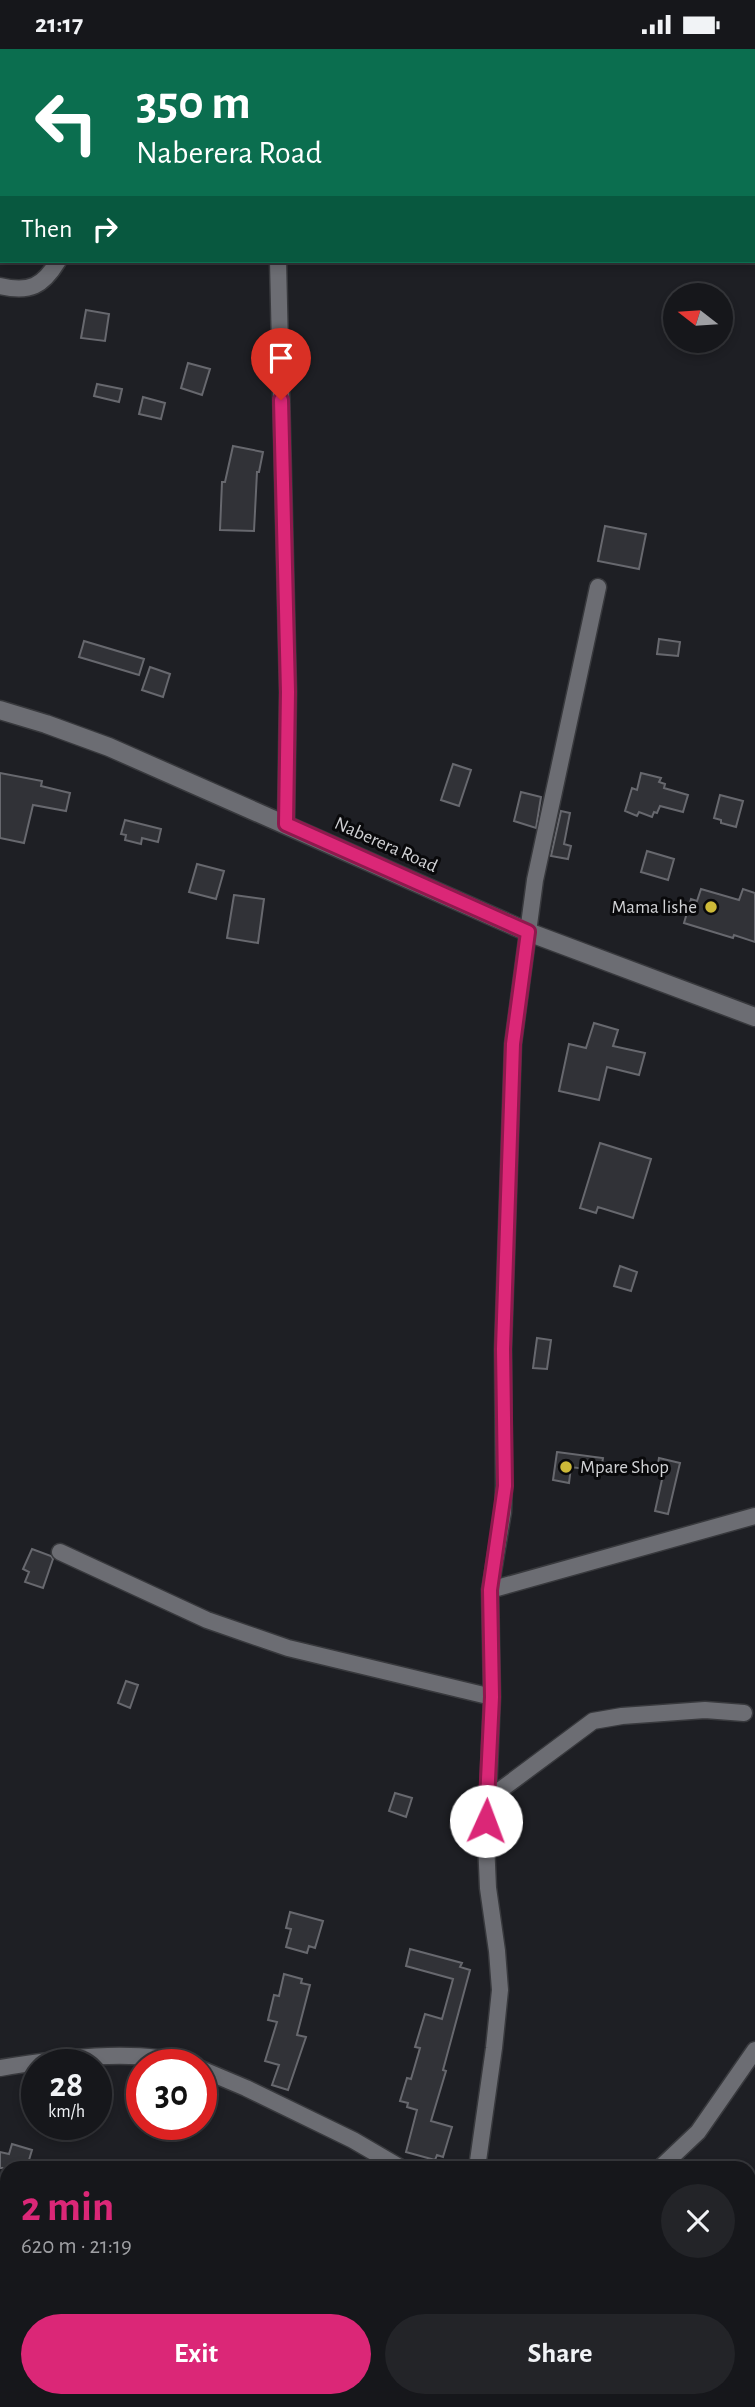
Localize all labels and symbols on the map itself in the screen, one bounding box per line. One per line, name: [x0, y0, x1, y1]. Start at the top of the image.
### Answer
north arrow: [663, 283, 733, 353]
pin: [251, 328, 311, 400]
street label: Naberera Road: [332, 814, 440, 876]
place label: Mama lishe: [612, 898, 697, 917]
marker: Mama lishe: [703, 899, 719, 915]
place label: Mpare Shop: [580, 1458, 669, 1477]
marker: Mpare Shop: [558, 1459, 574, 1475]
position arrow: [449, 1784, 523, 1858]
speed limit sign: 30: [126, 2049, 217, 2140]

